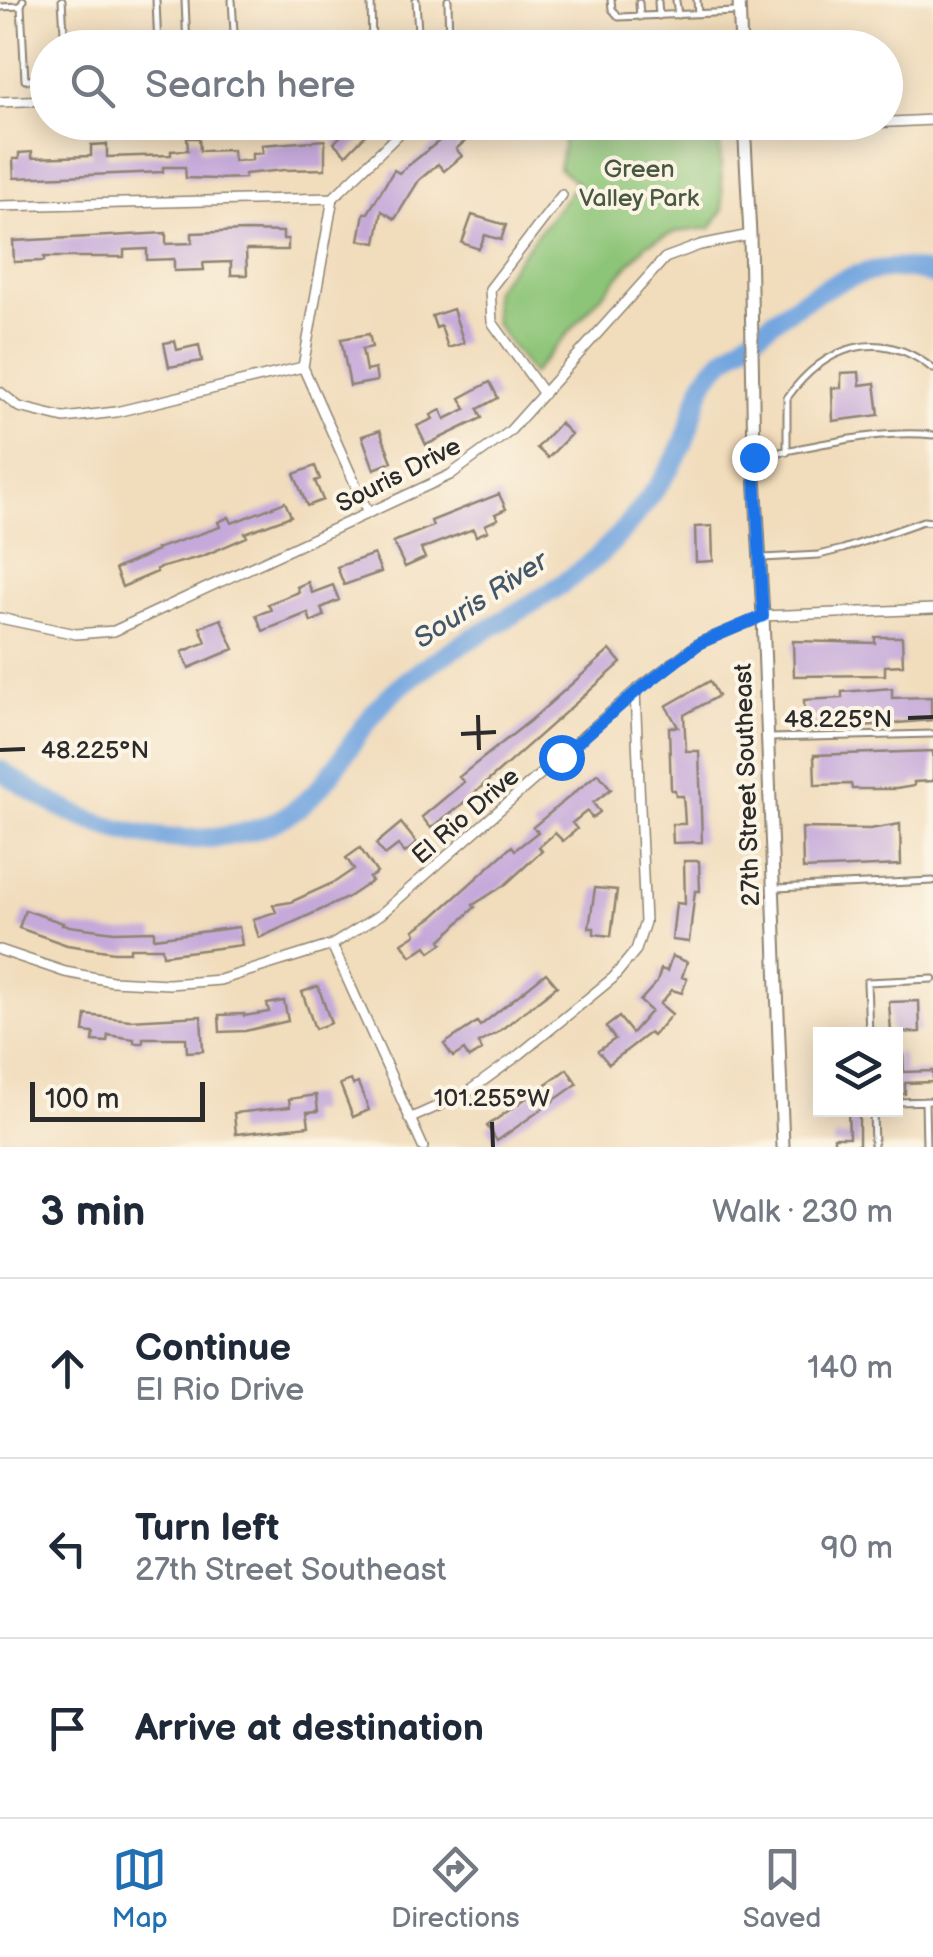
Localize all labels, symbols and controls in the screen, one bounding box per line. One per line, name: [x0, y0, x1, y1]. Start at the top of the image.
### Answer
search box: [30, 30, 903, 140]
icon: search: [65, 58, 120, 113]
text: Search here: [145, 63, 356, 108]
park label: Green Valley Park: [579, 154, 700, 214]
street label: Souris Drive: [331, 431, 466, 520]
route end: [732, 435, 778, 481]
water label: Souris River: [408, 544, 555, 656]
street label: 27th Street Southeast: [728, 663, 767, 907]
text: 48.225°N: [784, 704, 892, 735]
text: 48.225°N: [41, 735, 149, 766]
route start: [539, 735, 585, 781]
street label: El Rio Drive: [406, 761, 526, 871]
map controls: [813, 1027, 903, 1117]
button: layers: [813, 1027, 903, 1117]
scale bar: [30, 1077, 205, 1122]
text: 100 m: [45, 1083, 119, 1116]
text: 101.255°W: [434, 1083, 550, 1114]
text: 3 min: [40, 1187, 145, 1238]
text: Walk · 230 m: [712, 1193, 893, 1232]
text: Continue: [135, 1326, 291, 1371]
icon: ahead: [40, 1341, 95, 1396]
text: 140 m: [807, 1349, 893, 1388]
text: El Rio Drive: [135, 1371, 304, 1410]
text: Turn left: [135, 1506, 279, 1551]
icon: left: [40, 1521, 95, 1576]
text: 90 m: [821, 1529, 893, 1568]
text: 27th Street Southeast: [135, 1551, 446, 1590]
icon: arrive: [40, 1701, 95, 1756]
text: Arrive at destination: [135, 1706, 484, 1751]
tab: Map: [112, 1842, 168, 1935]
tab: Directions: [391, 1842, 520, 1935]
tab: Saved: [743, 1842, 821, 1935]

